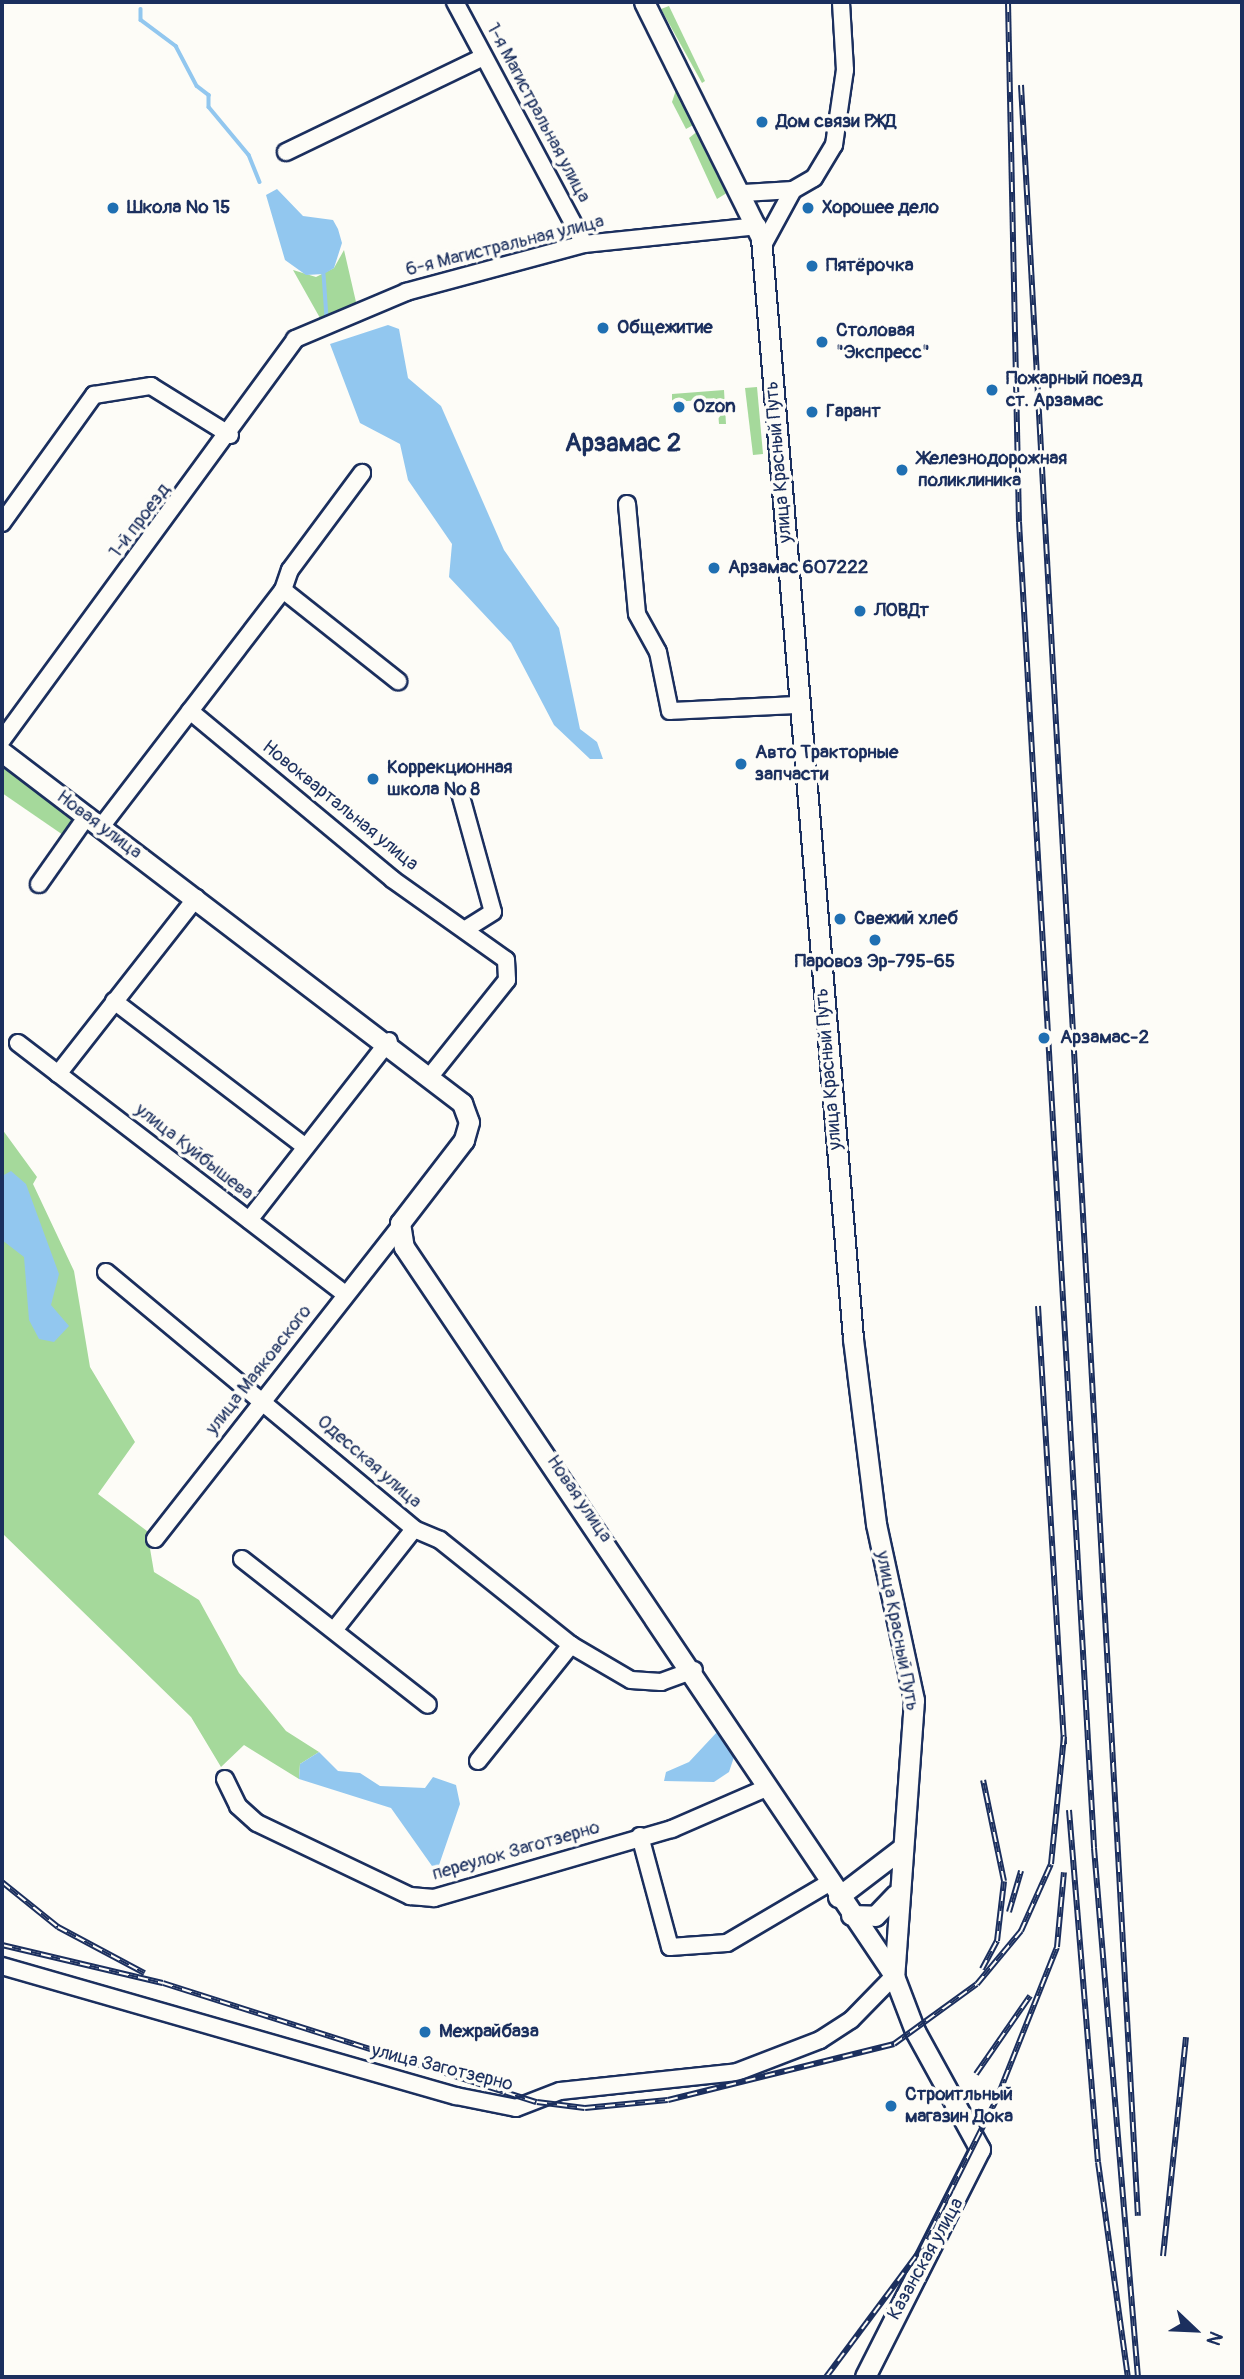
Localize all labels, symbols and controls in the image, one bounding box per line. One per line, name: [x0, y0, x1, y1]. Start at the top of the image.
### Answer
street label: 1-я Магистральная улица: [481, 19, 595, 207]
place label: Дом связи РЖД: [776, 111, 896, 133]
marker: Дом связи РЖД: [754, 114, 770, 130]
place label: Школа № 15: [127, 197, 230, 219]
place label: Хорошее дело: [822, 197, 939, 219]
marker: Школа № 15: [105, 200, 121, 216]
marker: Хорошее дело: [800, 200, 816, 216]
street label: 6-я Магистральная улица: [403, 210, 607, 282]
place label: Пятёрочка: [826, 255, 914, 277]
marker: Пятёрочка: [804, 258, 820, 274]
place label: Общежитие: [617, 317, 713, 339]
marker: Общежитие: [595, 320, 611, 336]
place label: Столовая "Экспресс": [836, 320, 930, 364]
marker: Столовая "Экспресс": [814, 334, 830, 350]
place label: Пожарный поезд ст. Арзамас: [1006, 368, 1142, 412]
street label: улица Красный Путь: [761, 380, 797, 544]
marker: Пожарный поезд ст. Арзамас: [984, 382, 1000, 398]
place label: Ozon: [693, 396, 736, 418]
marker: Ozon: [671, 399, 687, 415]
place label: Гарант: [826, 401, 881, 423]
marker: Гарант: [804, 404, 820, 420]
district label: Арзамас 2: [565, 428, 681, 460]
place label: Железнодорожная поликлиника: [918, 448, 1067, 492]
marker: Железнодорожная поликлиника: [892, 460, 912, 480]
street label: 1-й проезд: [105, 479, 175, 563]
place label: Арзамас 607222: [728, 557, 868, 579]
marker: Арзамас 607222: [706, 560, 722, 576]
place label: ЛОВДт: [874, 600, 929, 622]
marker: ЛОВДт: [852, 603, 868, 619]
street label: Новоквартальная улица: [257, 736, 423, 876]
place label: Авто Тракторные запчасти: [755, 742, 898, 786]
marker: Авто Тракторные запчасти: [733, 756, 749, 772]
place label: Коррекционная школа № 8: [387, 757, 513, 801]
marker: Коррекционная школа № 8: [365, 771, 381, 787]
street label: Новая улица: [52, 786, 146, 864]
place label: Свежий хлеб: [854, 908, 958, 930]
marker: Свежий хлеб: [832, 911, 848, 927]
marker: Паровоз Эр-795-65: [867, 932, 883, 948]
place label: Паровоз Эр-795-65: [795, 951, 955, 973]
street label: улица Красный Путь: [811, 987, 847, 1151]
place label: Арзамас-2: [1060, 1027, 1149, 1049]
marker: Арзамас-2: [1034, 1028, 1054, 1048]
street label: улица Куйбышева: [130, 1099, 258, 1205]
street label: улица Маяковского: [201, 1301, 317, 1439]
street label: Одесская улица: [312, 1410, 426, 1514]
street label: Новая улица: [541, 1451, 617, 1547]
street label: улица Красный Путь: [870, 1549, 924, 1713]
street label: переулок Заготзерно: [430, 1816, 602, 1886]
place label: Межрайбаза: [439, 2021, 539, 2043]
marker: Межрайбаза: [417, 2024, 433, 2040]
street label: улица Заготзерно: [369, 2039, 515, 2097]
place label: Строитльный магазин Дока: [905, 2084, 1013, 2128]
marker: Строитльный магазин Дока: [883, 2098, 899, 2114]
street label: Казанская улица: [883, 2194, 969, 2324]
north arrow: [1160, 2295, 1230, 2365]
text: N: [1201, 2328, 1228, 2349]

